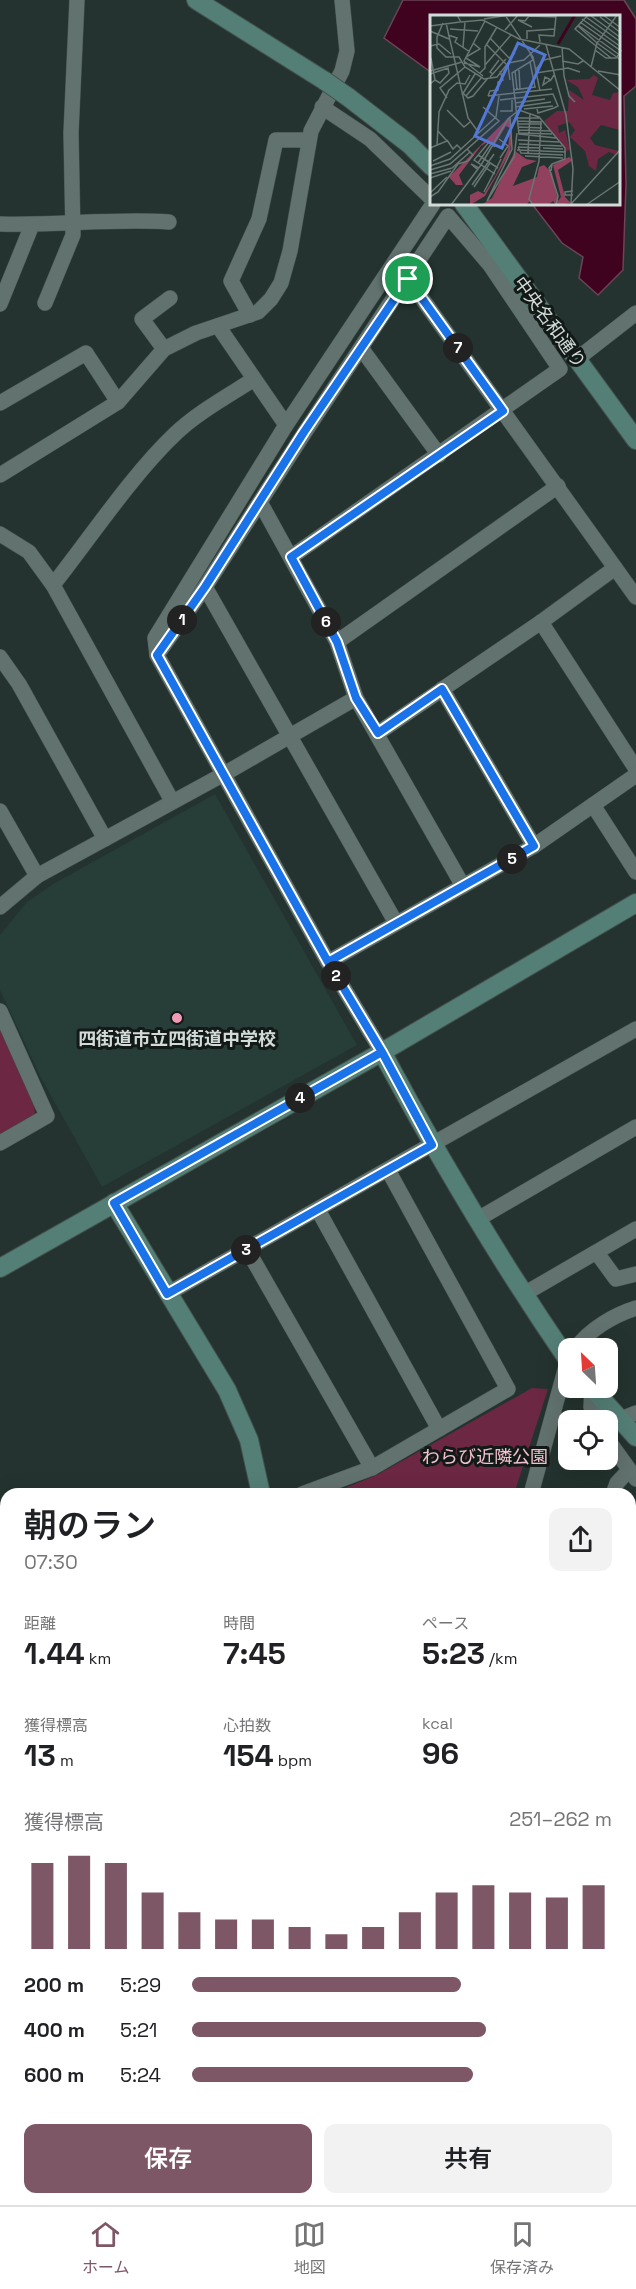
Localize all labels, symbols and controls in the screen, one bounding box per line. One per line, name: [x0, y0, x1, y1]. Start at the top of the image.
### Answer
inset map: [430, 15, 621, 206]
pin: [382, 253, 433, 304]
icon: arrive: [391, 262, 424, 295]
street label: 中央名和通り: [509, 272, 591, 372]
pin: 7: [443, 333, 473, 363]
text: 7: [454, 337, 462, 358]
pin: 1: [167, 605, 197, 635]
pin: 6: [311, 607, 341, 637]
text: 1: [178, 609, 186, 630]
text: 6: [321, 611, 331, 632]
pin: 5: [497, 844, 527, 874]
text: 5: [507, 848, 517, 869]
pin: 2: [321, 961, 351, 991]
text: 2: [331, 965, 341, 986]
marker: 四街道市立四街道中学校: [170, 1011, 184, 1025]
place label: 四街道市立四街道中学校: [78, 1027, 276, 1050]
pin: 4: [285, 1083, 315, 1113]
text: 4: [295, 1087, 305, 1108]
pin: 3: [231, 1235, 261, 1265]
text: 3: [241, 1239, 251, 1260]
north arrow: [558, 1338, 618, 1398]
map controls: [558, 1338, 618, 1470]
button: locate: [558, 1410, 618, 1470]
park label: わらび近隣公園: [422, 1445, 548, 1468]
text: 朝のラン: [24, 1505, 156, 1547]
button: share: [549, 1508, 612, 1571]
text: 07:30: [24, 1549, 78, 1575]
text: 距離: [24, 1613, 56, 1634]
text: 時間: [223, 1613, 255, 1634]
text: ペース: [422, 1613, 469, 1634]
text: 1.44: [24, 1634, 85, 1673]
text: 7:45: [223, 1634, 286, 1673]
text: 5:23: [422, 1634, 485, 1673]
text: km: [85, 1648, 111, 1669]
text: /km: [485, 1648, 517, 1669]
text: kcal: [422, 1713, 453, 1734]
text: 獲得標高: [24, 1715, 88, 1736]
text: 心拍数: [223, 1715, 271, 1736]
text: 96: [422, 1734, 459, 1773]
text: 13: [24, 1736, 56, 1775]
text: 154: [223, 1736, 274, 1775]
text: m: [56, 1750, 74, 1771]
text: bpm: [274, 1750, 312, 1771]
text: 251–262 m: [509, 1806, 612, 1832]
text: 獲得標高: [24, 1809, 104, 1835]
text: 200 m: [24, 1972, 84, 1998]
text: 5:29: [120, 1972, 161, 1998]
text: 400 m: [24, 2017, 85, 2043]
text: 5:21: [120, 2017, 157, 2043]
text: 600 m: [24, 2062, 84, 2088]
text: 5:24: [120, 2062, 161, 2088]
button: 保存: [24, 2124, 312, 2193]
button: 共有: [324, 2124, 612, 2193]
tab: ホーム: [82, 2218, 129, 2278]
tab: 地図: [293, 2218, 326, 2278]
tab: 保存済み: [490, 2218, 554, 2278]

